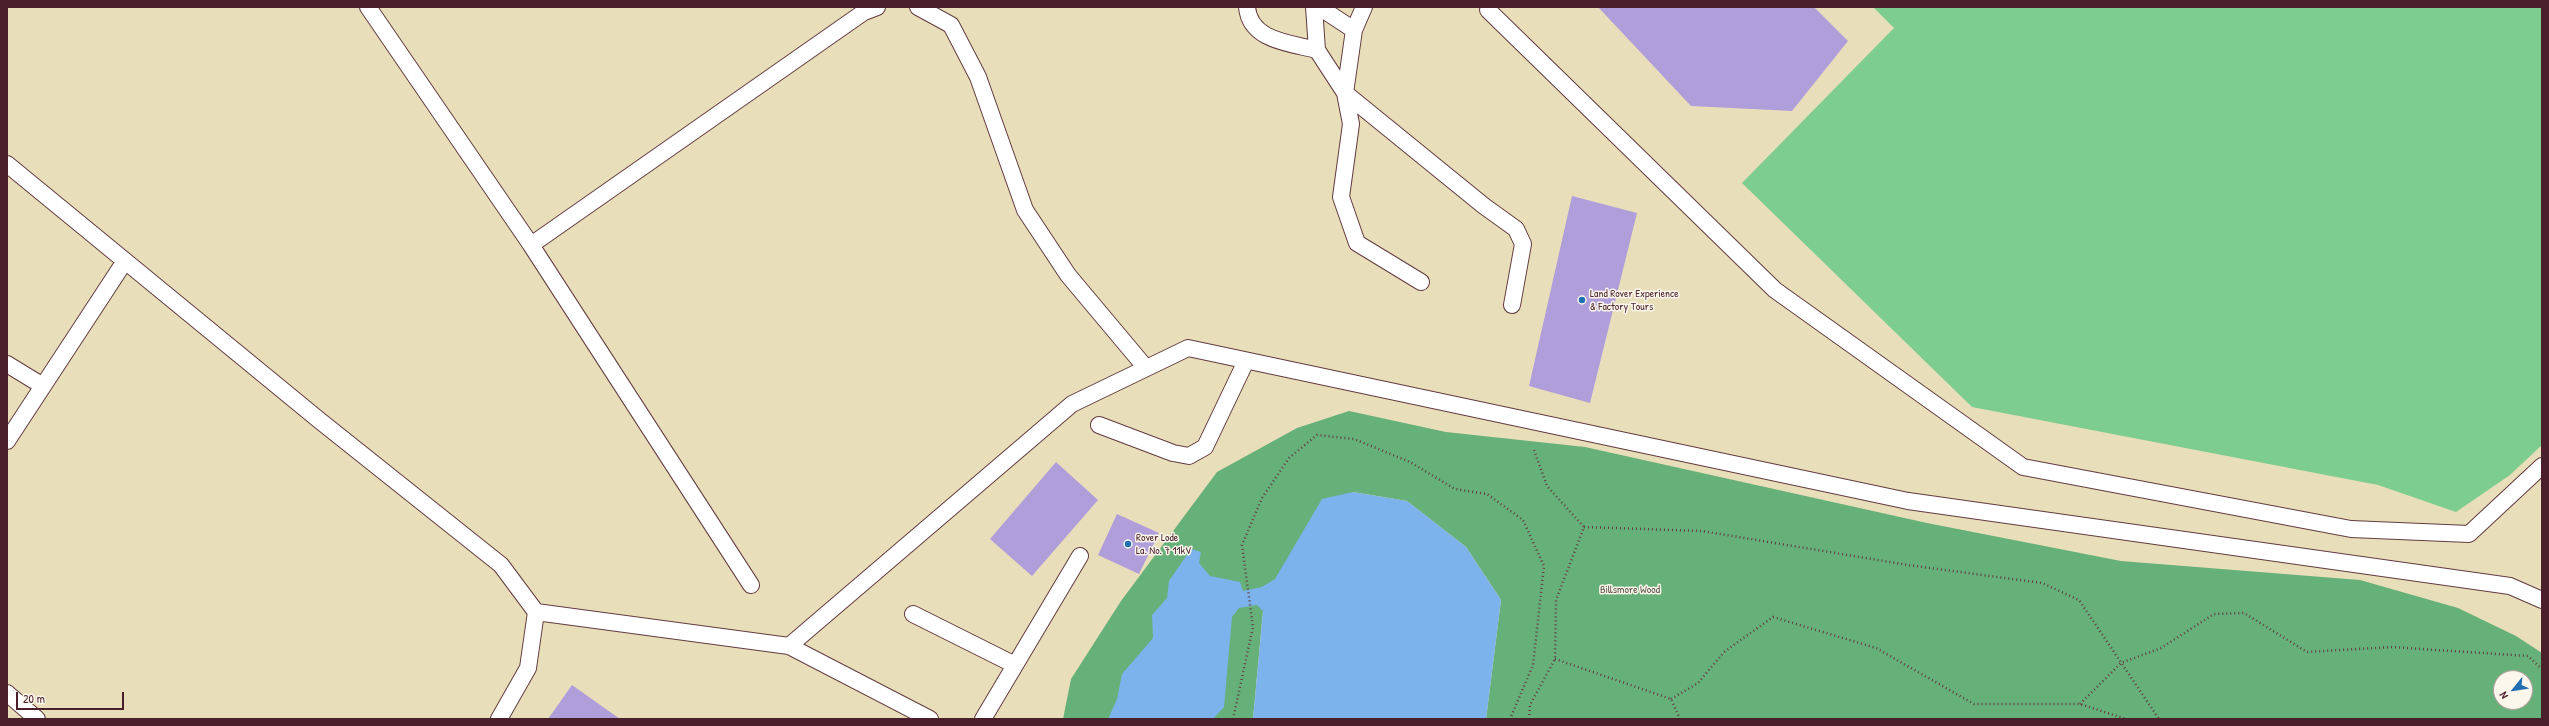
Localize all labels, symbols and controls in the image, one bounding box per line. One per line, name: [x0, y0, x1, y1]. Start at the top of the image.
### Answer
place label: Land Rover Experience & Factory Tours: [1590, 287, 1679, 313]
marker: Land Rover Experience & Factory Tours: [1577, 295, 1587, 305]
place label: Rover Lode La. No. 7 11kV: [1136, 531, 1191, 557]
marker: Rover Lode La. No. 7 11kV: [1123, 539, 1133, 549]
park label: Billsmore Wood: [1600, 583, 1660, 597]
north arrow: [2493, 670, 2533, 710]
scale bar: [18, 684, 126, 710]
text: N: [2496, 689, 2511, 702]
text: 20 m: [23, 690, 45, 707]

